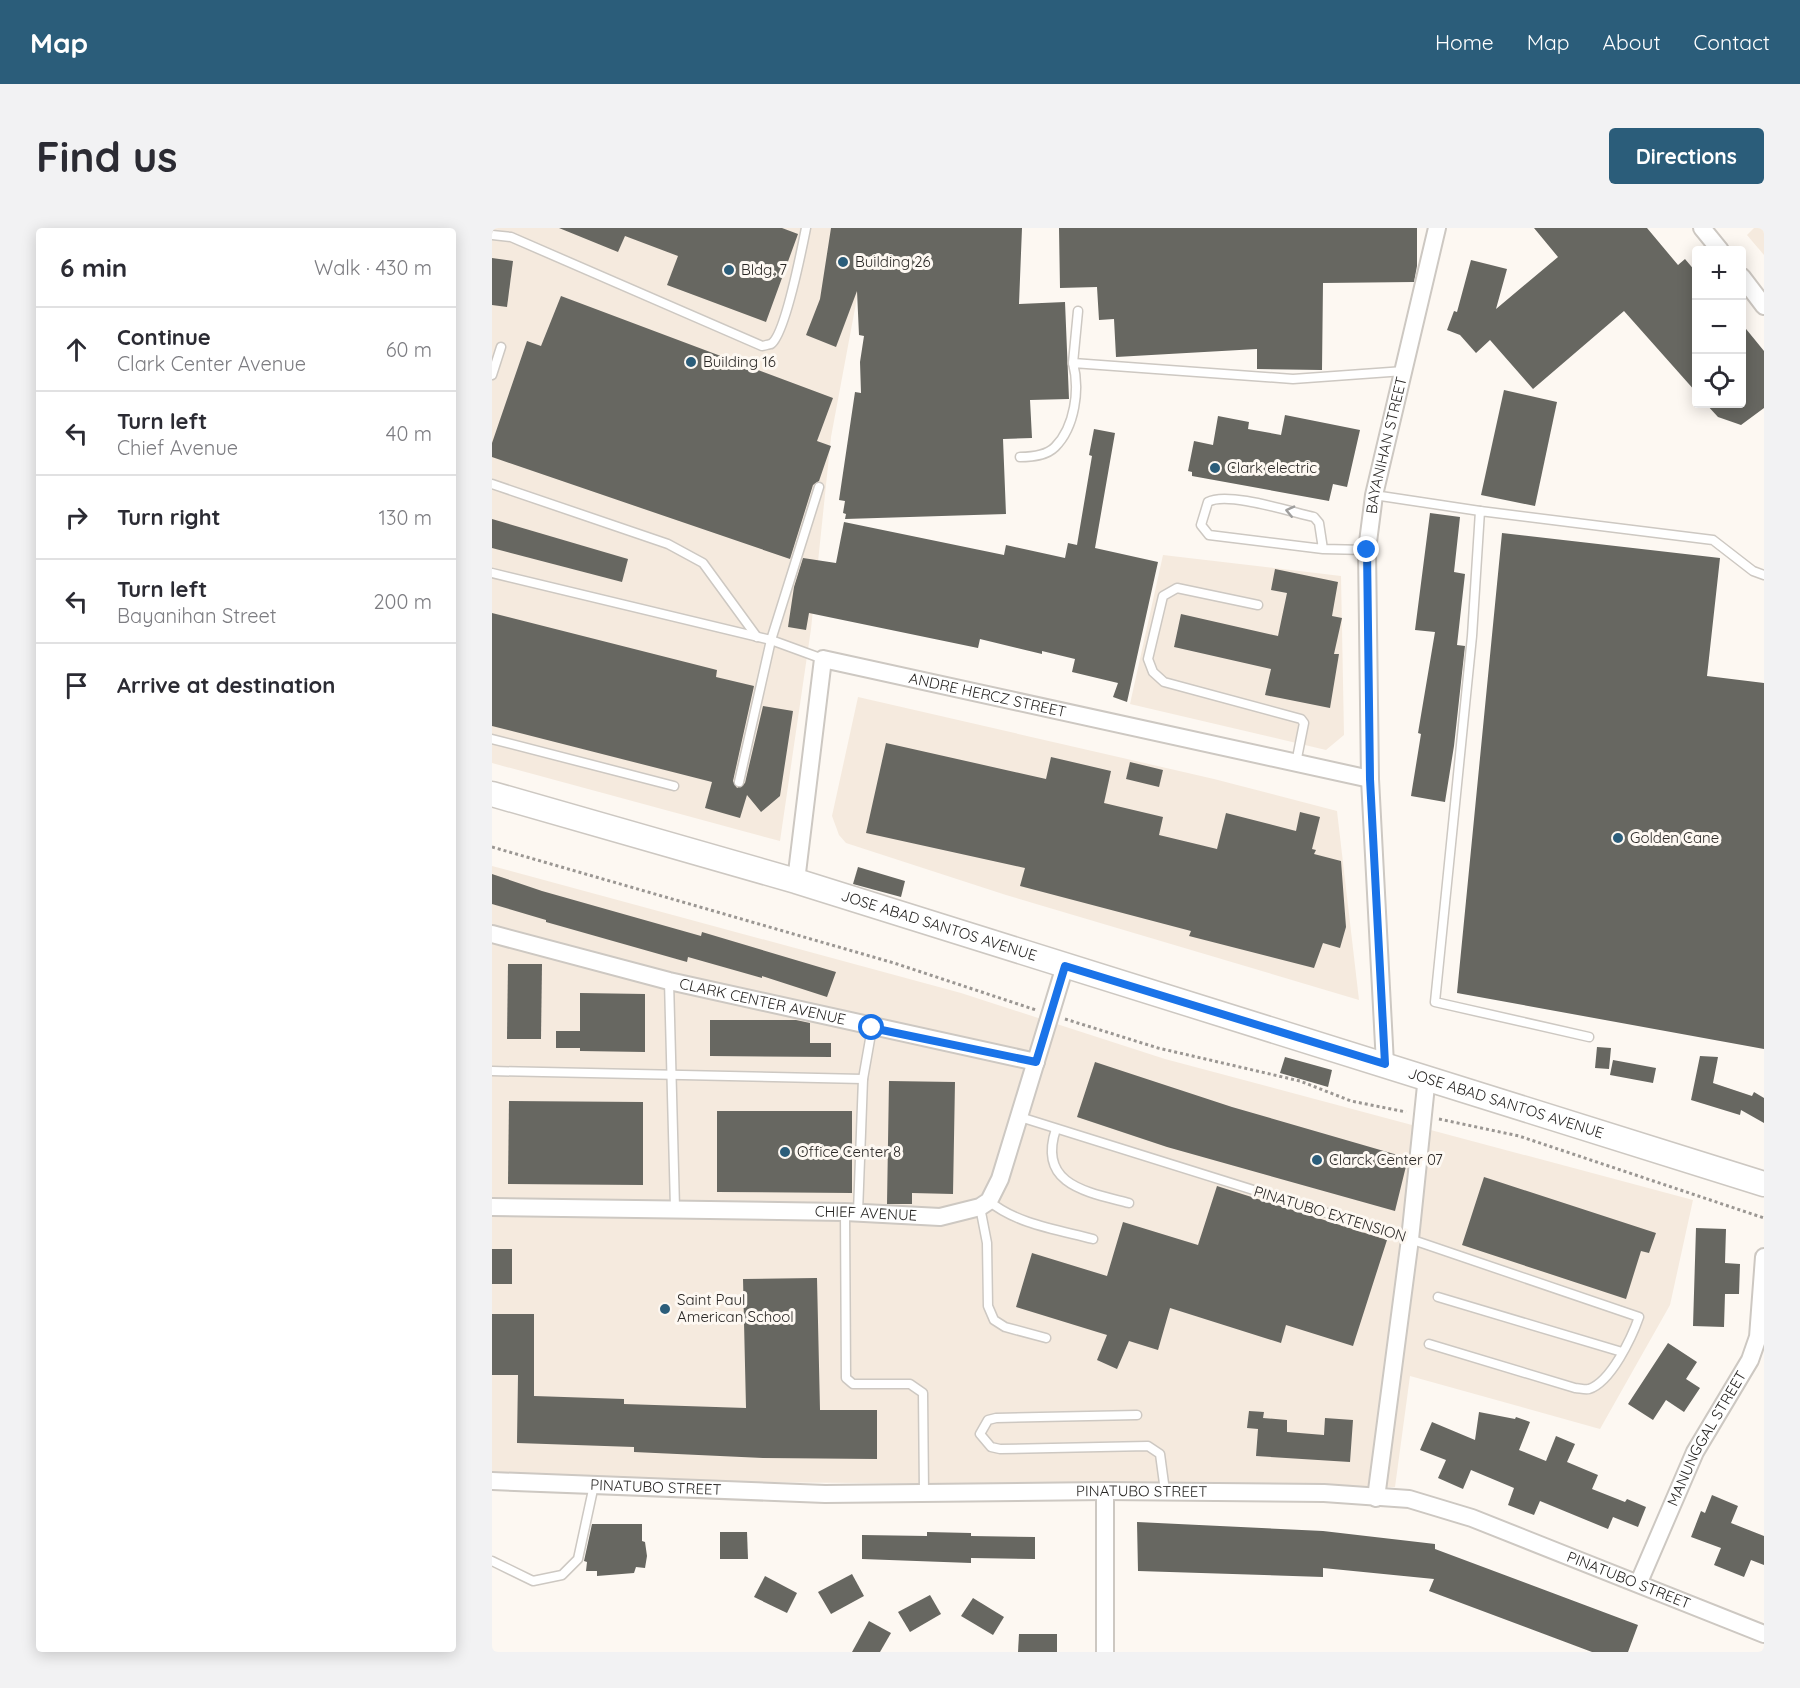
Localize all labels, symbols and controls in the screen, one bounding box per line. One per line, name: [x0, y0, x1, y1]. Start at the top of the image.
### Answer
text: Map: [30, 25, 88, 60]
text: Home: [1435, 29, 1494, 55]
text: Map: [1527, 29, 1570, 55]
text: About: [1603, 29, 1661, 55]
text: Contact: [1694, 29, 1770, 55]
button: Directions: [1609, 128, 1764, 184]
text: Find us: [36, 130, 178, 183]
map controls: [1692, 246, 1746, 408]
button: +: [1692, 246, 1746, 300]
text: 6 min: [60, 251, 127, 284]
place label: Building 26: [855, 252, 931, 271]
text: Walk · 430 m: [314, 255, 432, 280]
marker: Building 26: [836, 255, 850, 269]
place label: Bldg. 7: [741, 260, 787, 279]
marker: Bldg. 7: [722, 263, 736, 277]
button: −: [1692, 300, 1746, 354]
text: Continue: [117, 323, 211, 351]
icon: ahead: [60, 333, 93, 366]
text: 60 m: [386, 337, 432, 362]
text: Clark Center Avenue: [117, 351, 306, 376]
place label: Building 16: [703, 352, 776, 371]
button: locate: [1692, 354, 1746, 408]
marker: Building 16: [684, 355, 698, 369]
street label: BAYANIHAN STREET: [1362, 375, 1411, 515]
text: Turn left: [117, 407, 207, 435]
icon: left: [60, 417, 93, 450]
text: 40 m: [386, 421, 432, 446]
text: Chief Avenue: [117, 435, 238, 460]
place label: Clark electric: [1227, 458, 1317, 477]
marker: Clark electric: [1208, 461, 1222, 475]
icon: right: [60, 501, 93, 534]
text: Turn right: [117, 503, 221, 531]
text: 130 m: [379, 505, 432, 530]
one-way arrow: [1285, 506, 1295, 519]
route end: [1353, 536, 1379, 562]
text: Turn left: [117, 575, 207, 603]
icon: left: [60, 585, 93, 618]
text: 200 m: [373, 589, 432, 614]
text: Bayanihan Street: [117, 603, 277, 628]
street label: ANDRE HERCZ STREET: [907, 668, 1068, 721]
icon: arrive: [60, 669, 93, 702]
text: Arrive at destination: [117, 671, 335, 699]
place label: Golden Cane: [1630, 828, 1719, 847]
marker: Golden Cane: [1611, 831, 1625, 845]
street label: JOSE ABAD SANTOS AVENUE: [839, 886, 1039, 965]
street label: CLARK CENTER AVENUE: [678, 974, 848, 1029]
route start: [858, 1014, 884, 1040]
street label: JOSE ABAD SANTOS AVENUE: [1406, 1063, 1606, 1142]
place label: Office Center 8: [797, 1142, 901, 1161]
marker: Office Center 8: [778, 1145, 792, 1159]
place label: Clarck Center 07: [1329, 1150, 1443, 1169]
marker: Clarck Center 07: [1310, 1153, 1324, 1167]
street label: PINATUBO EXTENSION: [1252, 1181, 1409, 1246]
street label: CHIEF AVENUE: [815, 1202, 918, 1225]
place label: Saint Paul American School: [677, 1290, 794, 1326]
marker: Saint Paul American School: [658, 1302, 672, 1316]
street label: MANUNGGAL STREET: [1663, 1367, 1750, 1509]
street label: PINATUBO STREET: [590, 1475, 722, 1499]
street label: PINATUBO STREET: [1076, 1481, 1208, 1501]
street label: PINATUBO STREET: [1564, 1547, 1694, 1613]

